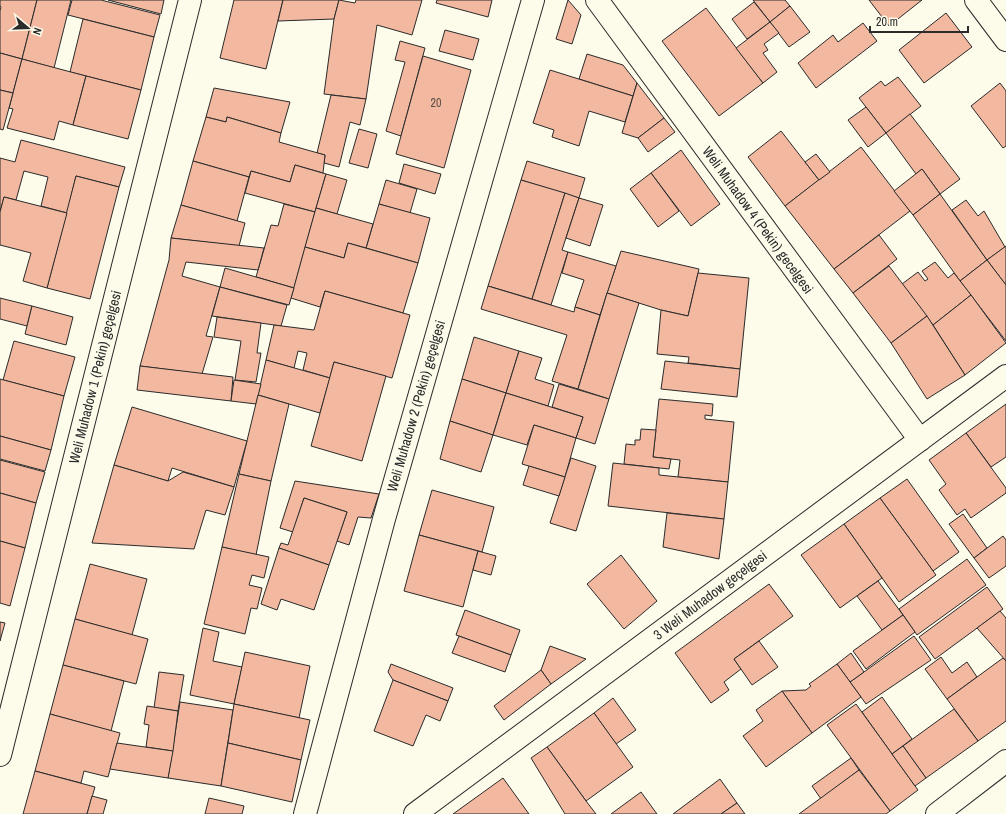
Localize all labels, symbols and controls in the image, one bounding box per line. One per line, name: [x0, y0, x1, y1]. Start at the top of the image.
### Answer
north arrow: [8, 8, 48, 48]
scale bar: [870, 8, 968, 34]
text: 20 m: [876, 14, 898, 30]
text: N: [30, 26, 45, 37]
house number: 20: [431, 95, 441, 111]
street label: Weli Muhadow 4 (Pekin) gecelgesi: [698, 143, 818, 297]
street label: Weli Muhadow 1 (Pekin) geçelgesi: [65, 289, 125, 465]
street label: Weli Muhadow 2 (Pekin) geçelgesi: [383, 318, 449, 494]
street label: 3 Weli Muhadow geçelgesi: [650, 546, 770, 644]

